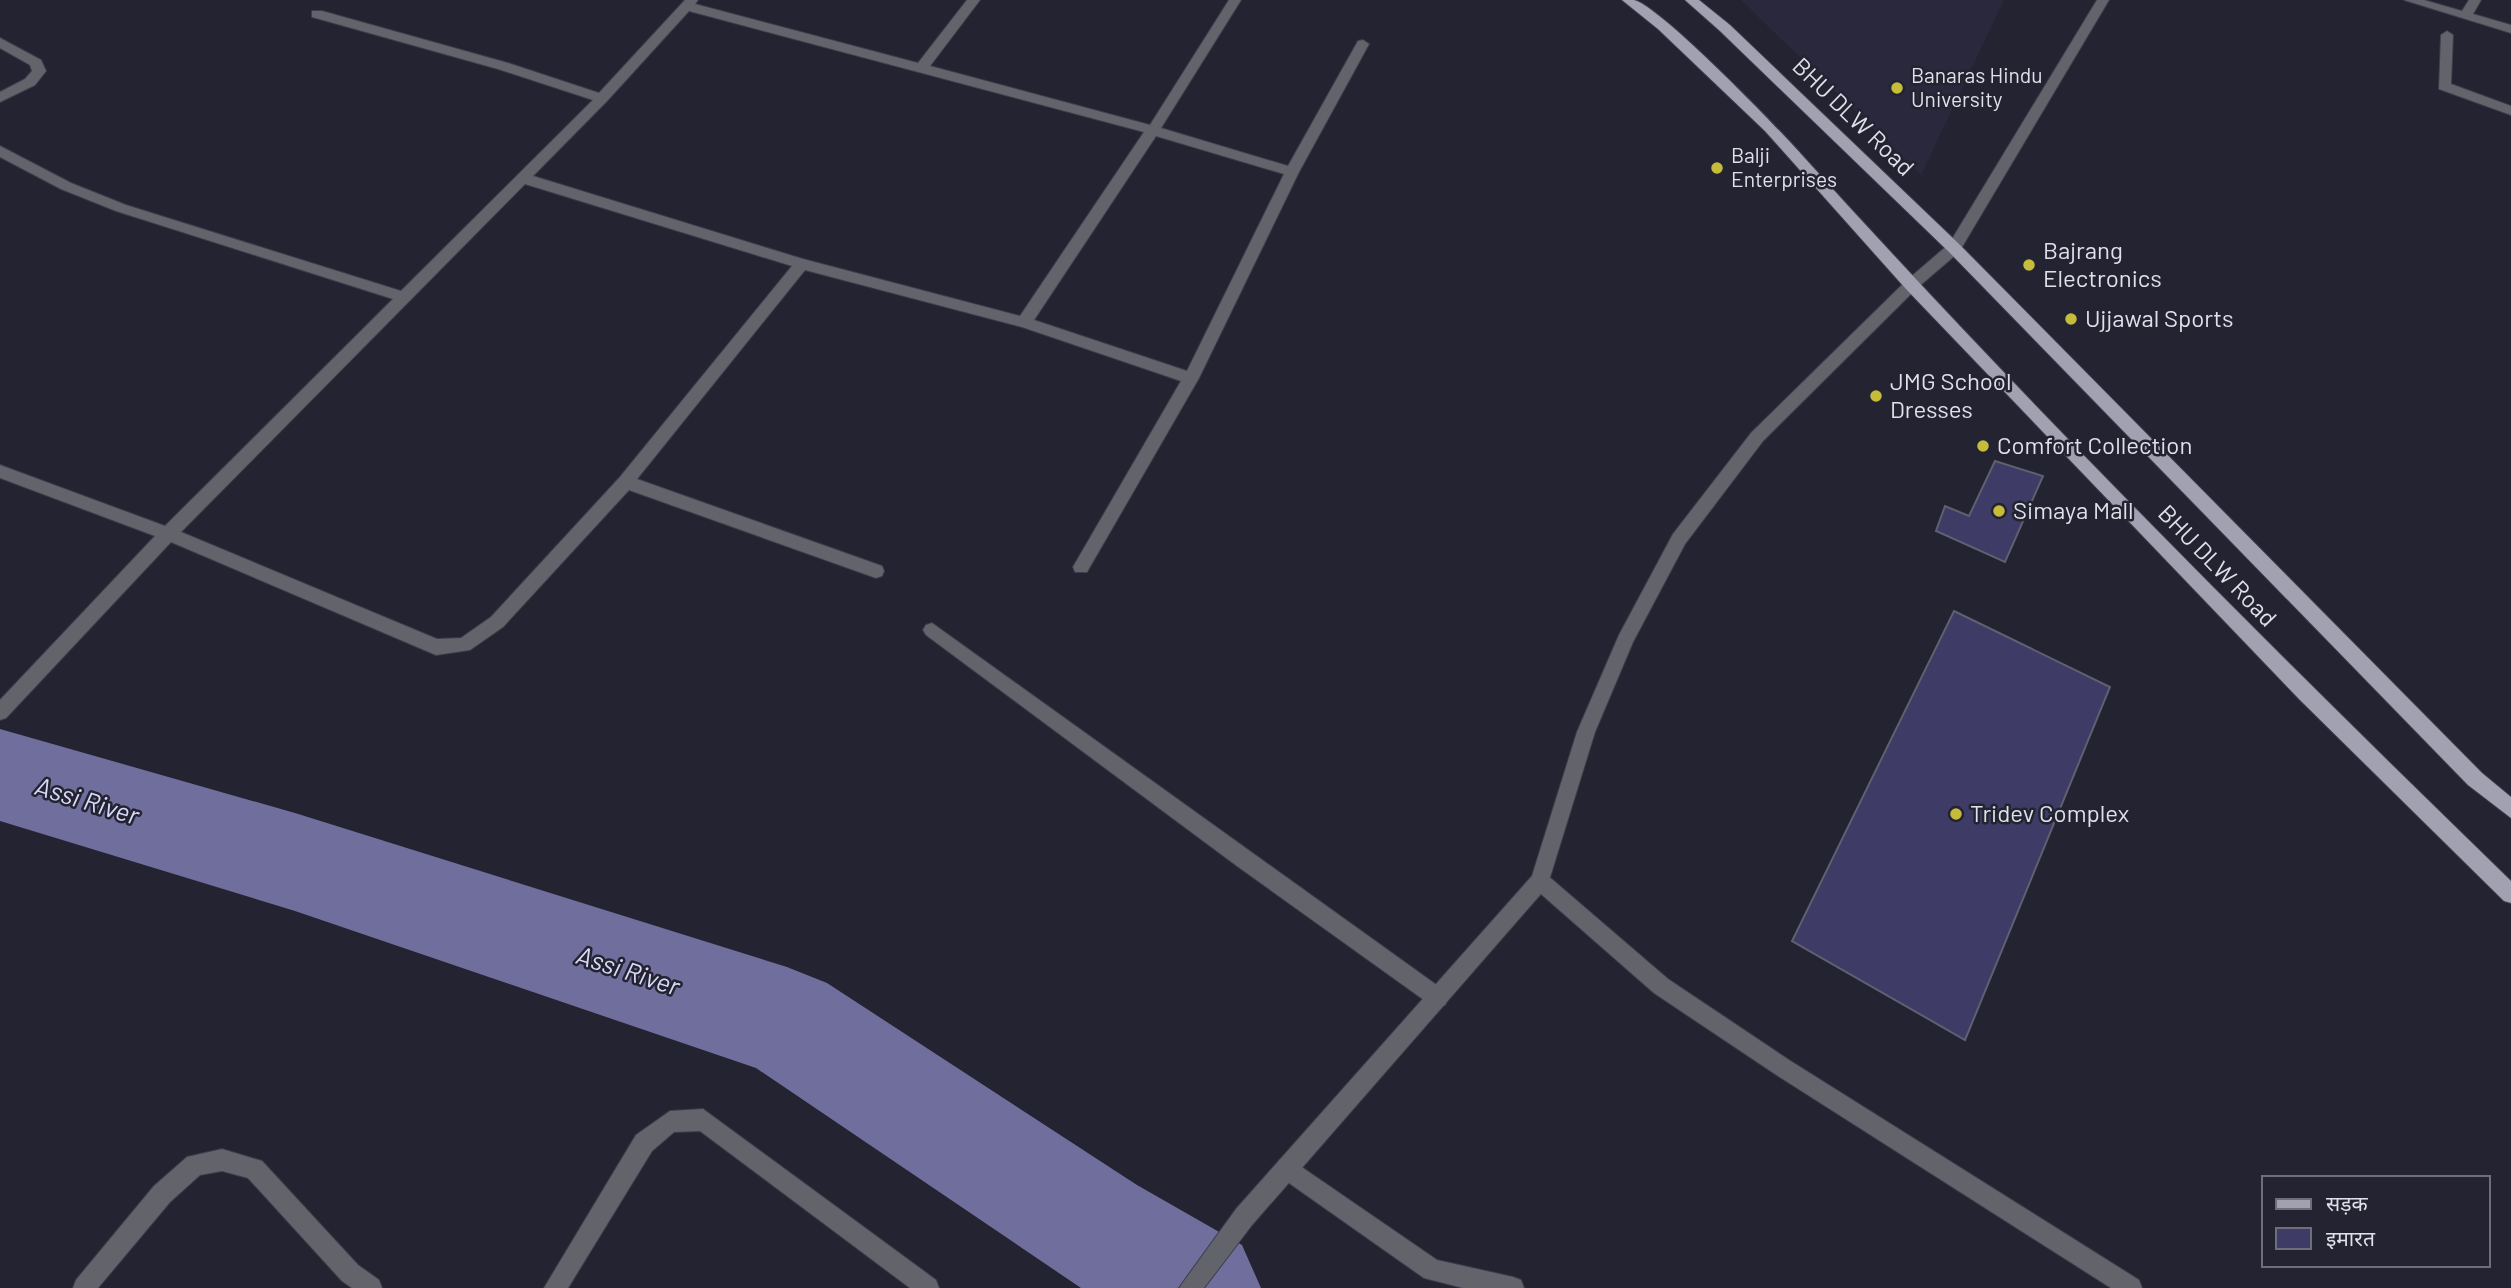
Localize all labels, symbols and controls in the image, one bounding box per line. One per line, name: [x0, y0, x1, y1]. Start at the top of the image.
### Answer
street label: BHU DLW Road: [1787, 51, 1921, 181]
place label: Banaras Hindu University: [1911, 62, 2042, 111]
marker: Banaras Hindu University: [1889, 80, 1905, 96]
place label: Balji Enterprises: [1731, 142, 1837, 191]
marker: Balji Enterprises: [1709, 160, 1725, 176]
place label: Bajrang Electronics: [2043, 235, 2162, 292]
marker: Bajrang Electronics: [2021, 257, 2037, 273]
place label: Ujjawal Sports: [2085, 303, 2234, 332]
marker: Ujjawal Sports: [2063, 311, 2079, 327]
place label: JMG School Dresses: [1890, 366, 2011, 423]
marker: JMG School Dresses: [1868, 388, 1884, 404]
place label: Comfort Collection: [1997, 430, 2192, 459]
marker: Comfort Collection: [1975, 438, 1991, 454]
place label: Simaya Mall: [2013, 495, 2133, 524]
street label: BHU DLW Road: [2153, 498, 2283, 632]
marker: Simaya Mall: [1991, 503, 2007, 519]
water label: Assi River: [32, 769, 144, 830]
place label: Tridev Complex: [1970, 798, 2129, 827]
marker: Tridev Complex: [1948, 806, 1964, 822]
water label: Assi River: [573, 938, 685, 1001]
legend: [2262, 1176, 2490, 1267]
text: सड़क: [2326, 1190, 2368, 1215]
text: इमारत: [2326, 1225, 2376, 1250]

